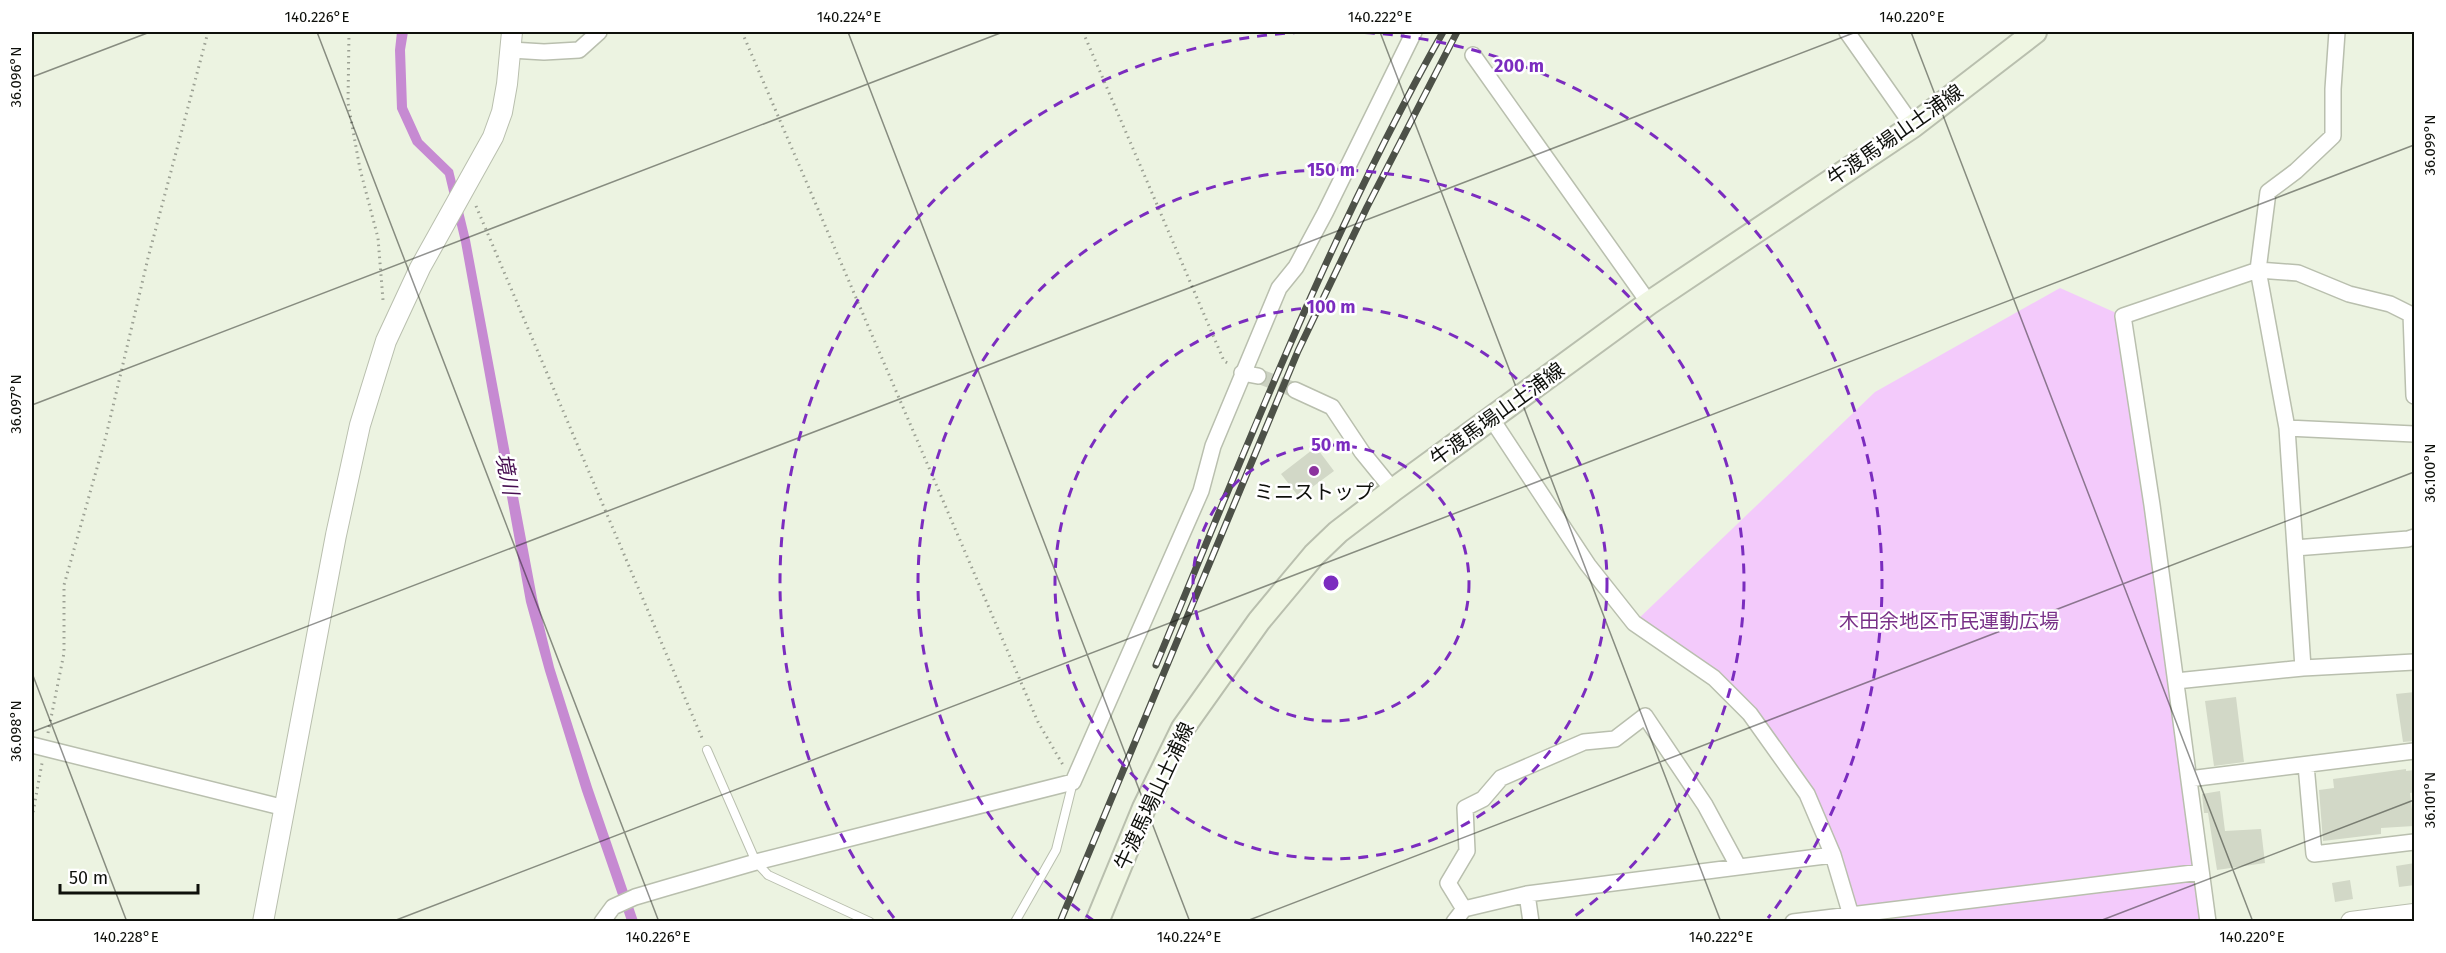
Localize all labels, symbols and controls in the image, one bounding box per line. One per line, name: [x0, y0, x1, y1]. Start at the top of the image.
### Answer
text: 140.226°E: [284, 8, 350, 26]
text: 140.224°E: [817, 8, 881, 26]
text: 140.222°E: [1348, 8, 1412, 26]
text: 140.220°E: [1879, 8, 1945, 26]
text: 36.096°N: [7, 47, 25, 107]
text: 200 m: [1494, 55, 1544, 77]
street label: 牛渡馬場山土浦線: [1823, 79, 1967, 191]
text: 36.099°N: [2421, 115, 2439, 175]
text: 150 m: [1307, 159, 1355, 181]
text: 100 m: [1307, 296, 1355, 318]
street label: 牛渡馬場山土浦線: [1425, 357, 1569, 471]
text: 36.097°N: [7, 374, 25, 434]
text: 50 m: [1311, 434, 1351, 456]
text: 36.100°N: [2421, 444, 2439, 502]
water label: 境川: [490, 451, 524, 499]
marker: ミニストップ: [1307, 464, 1321, 478]
place label: ミニストップ: [1254, 480, 1374, 504]
centre of rings: [1321, 573, 1341, 593]
park label: 木田余地区市民運動広場: [1839, 609, 2059, 633]
text: 36.098°N: [7, 700, 25, 762]
street label: 牛渡馬場山土浦線: [1109, 718, 1199, 874]
text: 36.101°N: [2421, 772, 2439, 828]
scale bar: [60, 857, 198, 895]
text: 50 m: [69, 867, 108, 889]
text: 140.228°E: [93, 928, 159, 946]
text: 140.226°E: [625, 928, 691, 946]
text: 140.224°E: [1157, 928, 1221, 946]
text: 140.222°E: [1689, 928, 1753, 946]
text: 140.220°E: [2219, 928, 2285, 946]

